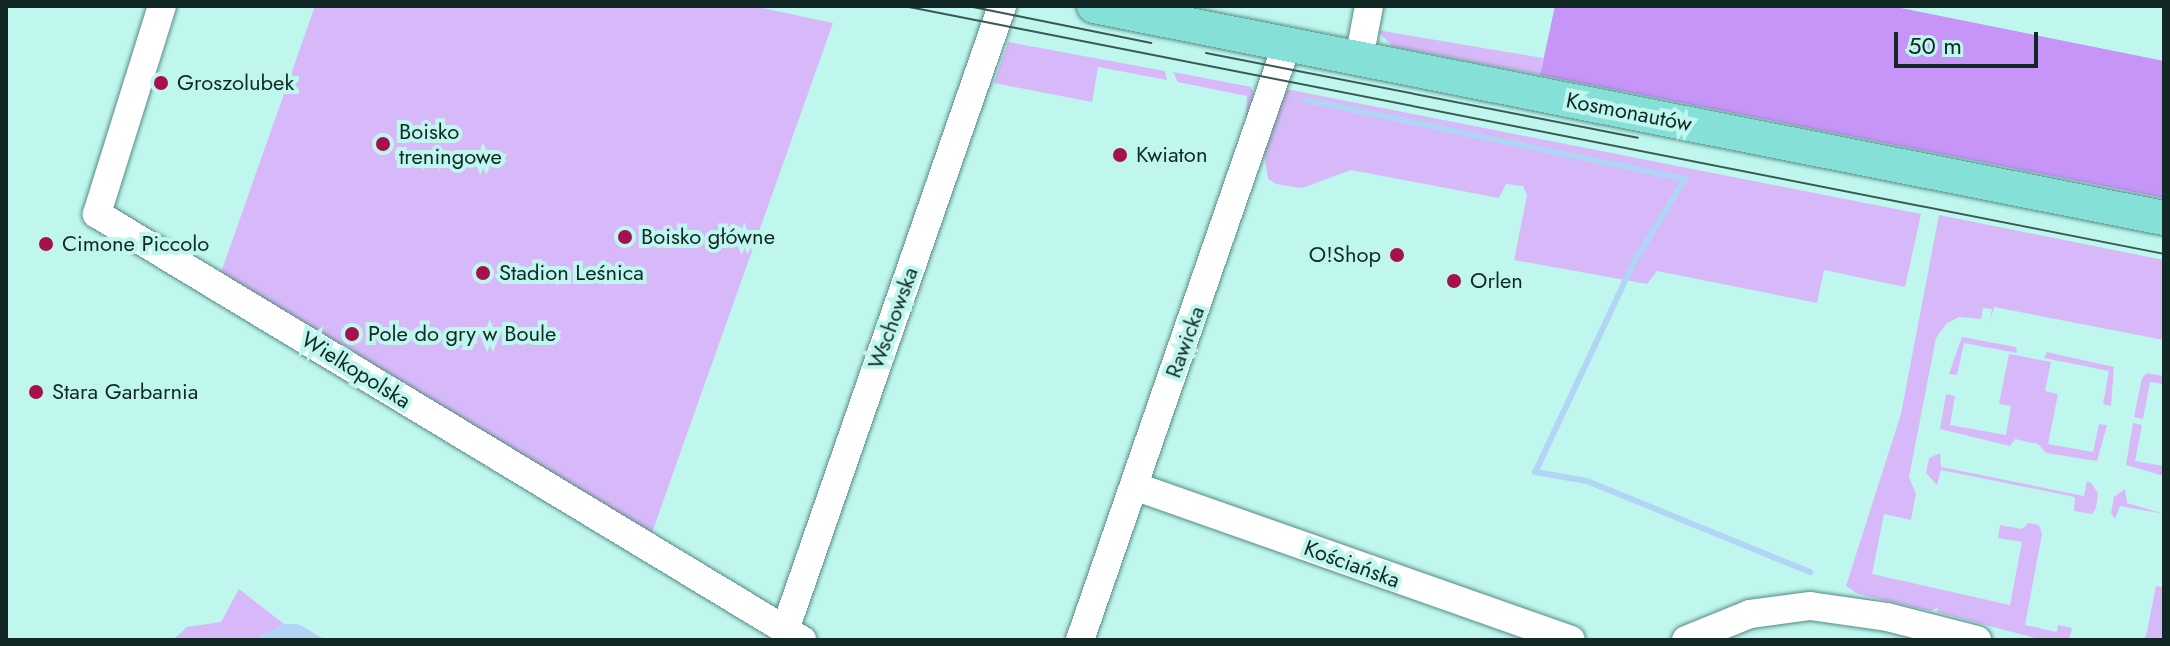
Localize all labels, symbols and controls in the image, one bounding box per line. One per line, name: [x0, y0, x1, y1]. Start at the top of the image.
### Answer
scale bar: [1898, 16, 2042, 66]
text: 50 m: [1908, 28, 1962, 63]
place label: Groszolubek: [177, 70, 294, 96]
marker: Groszolubek: [152, 74, 170, 92]
street label: Kosmonautów: [1564, 87, 1694, 137]
place label: Boisko treningowe: [399, 118, 502, 170]
marker: Boisko treningowe: [374, 135, 392, 153]
place label: Kwiaton: [1136, 142, 1207, 168]
marker: Kwiaton: [1111, 146, 1129, 164]
place label: Boisko główne: [641, 224, 775, 250]
marker: Boisko główne: [616, 228, 634, 246]
place label: Cimone Piccolo: [62, 231, 209, 257]
marker: Cimone Piccolo: [37, 235, 55, 253]
place label: O!Shop: [1309, 242, 1381, 268]
marker: O!Shop: [1388, 246, 1406, 264]
place label: Stadion Leśnica: [499, 260, 644, 286]
marker: Stadion Leśnica: [474, 264, 492, 282]
street label: Wschowska: [862, 264, 924, 372]
place label: Orlen: [1470, 268, 1523, 294]
marker: Orlen: [1445, 272, 1463, 290]
street label: Rawicka: [1160, 303, 1210, 381]
place label: Pole do gry w Boule: [368, 321, 556, 347]
marker: Pole do gry w Boule: [343, 325, 361, 343]
street label: Wielkopolska: [296, 326, 416, 414]
place label: Stara Garbarnia: [52, 379, 198, 405]
marker: Stara Garbarnia: [27, 383, 45, 401]
street label: Kościańska: [1300, 534, 1404, 594]

